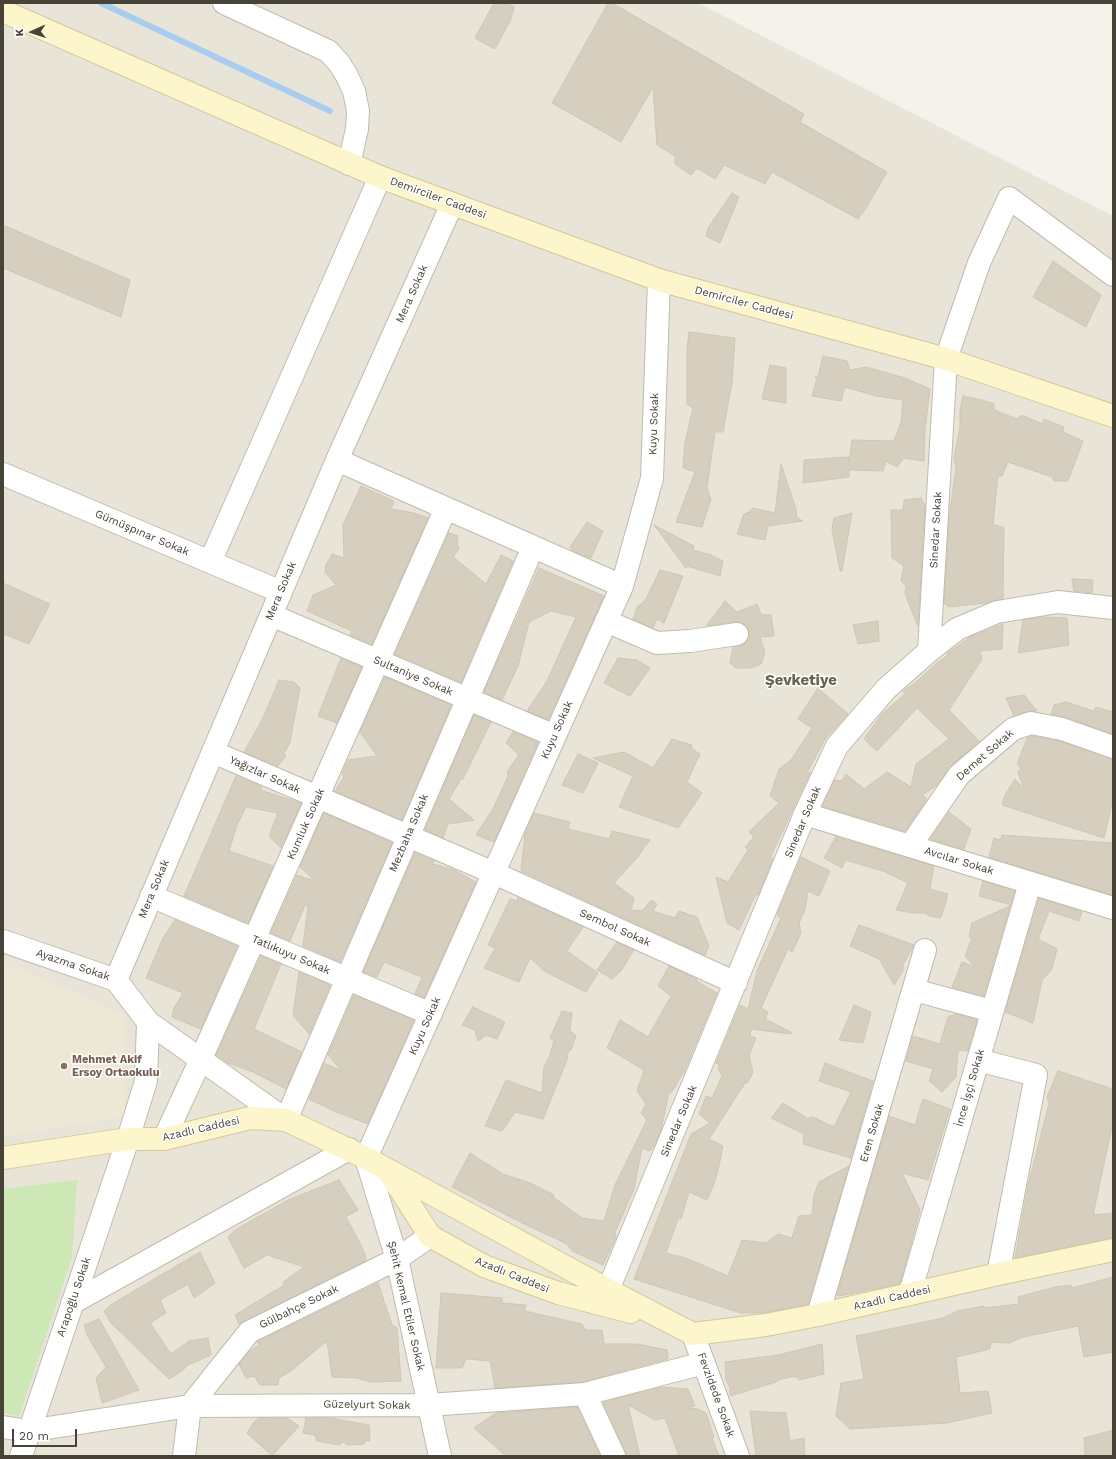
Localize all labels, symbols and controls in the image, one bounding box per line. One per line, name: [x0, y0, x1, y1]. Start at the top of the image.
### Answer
north arrow: [12, 12, 52, 52]
text: K: [13, 29, 26, 37]
street label: Demirciler Caddesi: [388, 174, 488, 222]
street label: Mera Sokak: [393, 263, 431, 325]
street label: Demirciler Caddesi: [693, 283, 795, 323]
street label: Kuyu Sokak: [646, 393, 662, 455]
street label: Sinedar Sokak: [927, 491, 945, 569]
street label: Gümüşpınar Sokak: [93, 507, 191, 559]
street label: Mera Sokak: [263, 560, 299, 622]
street label: Sultaniye Sokak: [371, 653, 455, 699]
district label: Şevketiye: [765, 672, 837, 690]
street label: Kuyu Sokak: [538, 699, 576, 761]
street label: Demet Sokak: [954, 727, 1016, 783]
street label: Yağızlar Sokak: [227, 753, 303, 797]
street label: Sinedar Sokak: [782, 784, 824, 860]
street label: Kumluk Sokak: [284, 786, 328, 862]
street label: Mezbaha Sokak: [387, 792, 431, 874]
street label: Avcılar Sokak: [923, 844, 995, 878]
street label: Mera Sokak: [136, 858, 172, 920]
street label: Sembol Sokak: [577, 906, 653, 950]
street label: Tatlıkuyu Sokak: [250, 933, 332, 977]
street label: Ayazma Sokak: [34, 946, 112, 984]
street label: Kuyu Sokak: [406, 995, 444, 1057]
street label: İnce İşçi Sokak: [953, 1048, 987, 1128]
place label: Mehmet Akif Ersoy Ortaokulu: [72, 1053, 160, 1079]
marker: Mehmet Akif Ersoy Ortaokulu: [59, 1061, 69, 1071]
street label: Sinedar Sokak: [658, 1083, 700, 1159]
street label: Eren Sokak: [857, 1102, 887, 1164]
street label: Azadlı Caddesi: [161, 1114, 241, 1144]
street label: Şehit Kemal Etiler Sokak: [385, 1240, 427, 1372]
street label: Azadlı Caddesi: [473, 1254, 551, 1296]
street label: Arapoğlu Sokak: [54, 1255, 94, 1339]
street label: Gülbahçe Sokak: [257, 1282, 341, 1332]
street label: Azadlı Caddesi: [852, 1283, 932, 1313]
street label: Fevzidede Sokak: [695, 1351, 737, 1439]
street label: Güzelyurt Sokak: [323, 1398, 411, 1412]
scale bar: [14, 1421, 79, 1447]
text: 20 m: [19, 1429, 49, 1443]

